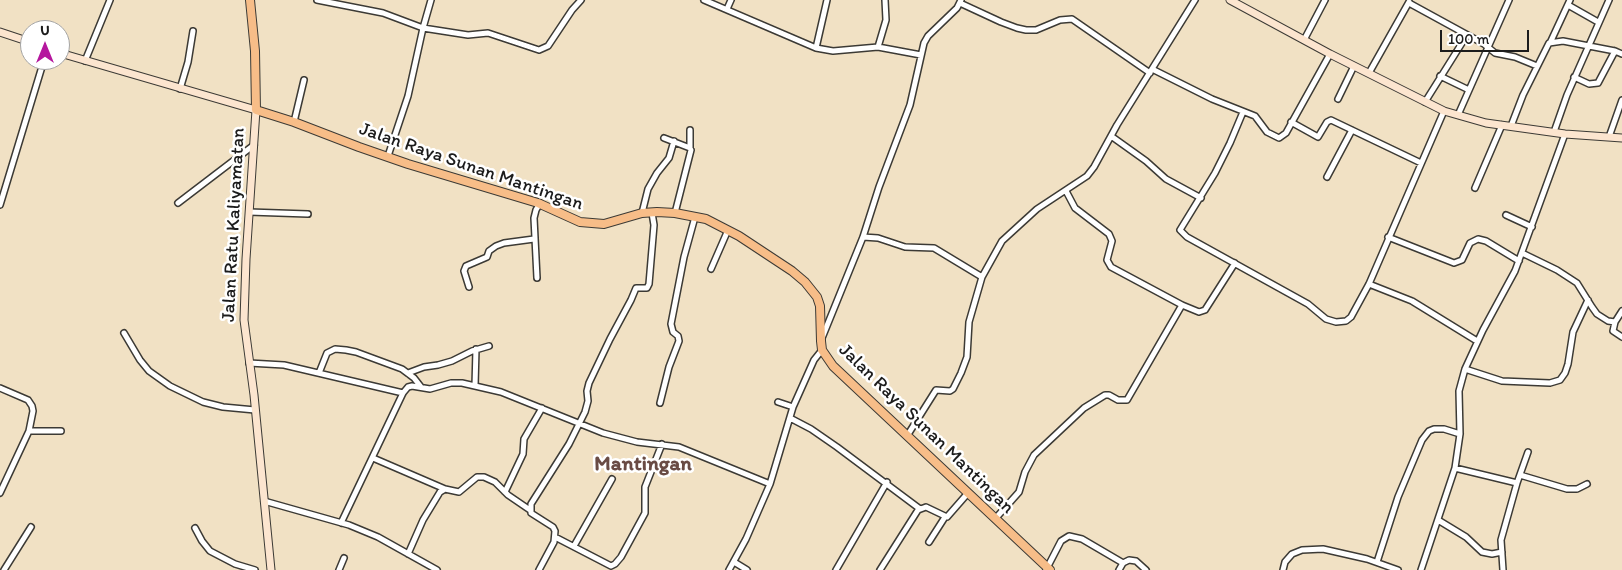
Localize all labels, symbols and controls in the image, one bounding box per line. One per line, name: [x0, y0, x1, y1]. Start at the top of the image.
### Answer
north arrow: [20, 20, 70, 70]
scale bar: [1442, 20, 1531, 52]
text: U: [40, 22, 50, 39]
text: 100 m: [1448, 30, 1489, 48]
street label: Jalan Raya Sunan Mantingan: [356, 118, 586, 216]
street label: Jalan Ratu Kaliyamatan: [218, 127, 250, 323]
street label: Jalan Raya Sunan Mantingan: [833, 339, 1019, 519]
district label: Mantingan: [594, 452, 692, 478]

